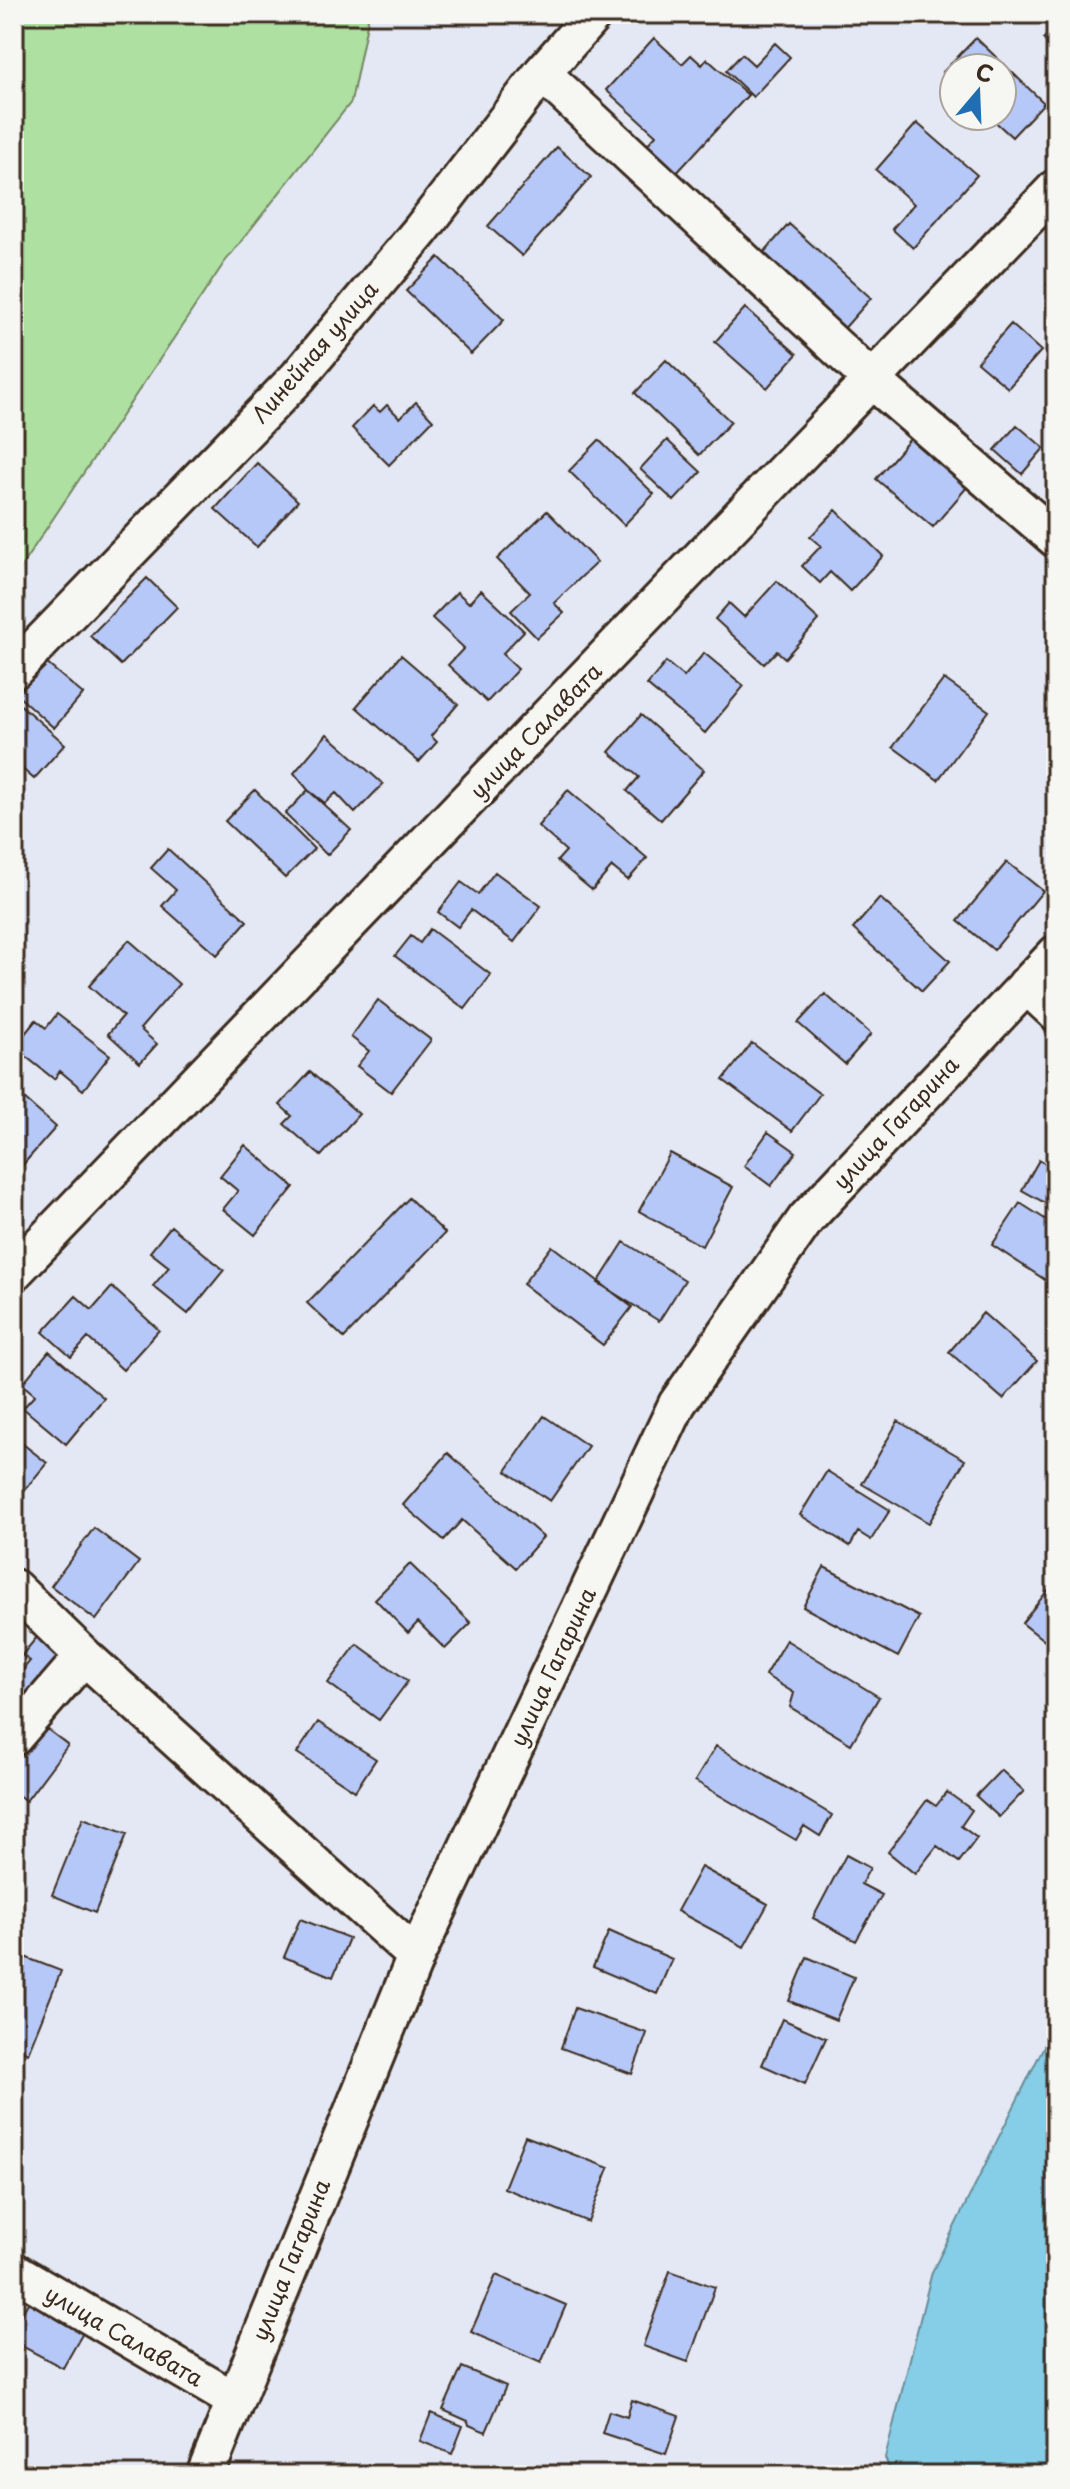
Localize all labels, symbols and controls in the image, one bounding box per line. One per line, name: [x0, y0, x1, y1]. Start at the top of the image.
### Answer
north arrow: [938, 52, 1018, 132]
text: С: [972, 53, 998, 90]
street label: Линейная улица: [243, 273, 385, 429]
street label: улица Салавата: [461, 654, 609, 805]
street label: улица Гагарина: [824, 1048, 966, 1196]
street label: улица Гагарина: [500, 1581, 603, 1751]
street label: улица Гагарина: [242, 2173, 337, 2345]
street label: улица Салавата: [40, 2276, 210, 2393]

